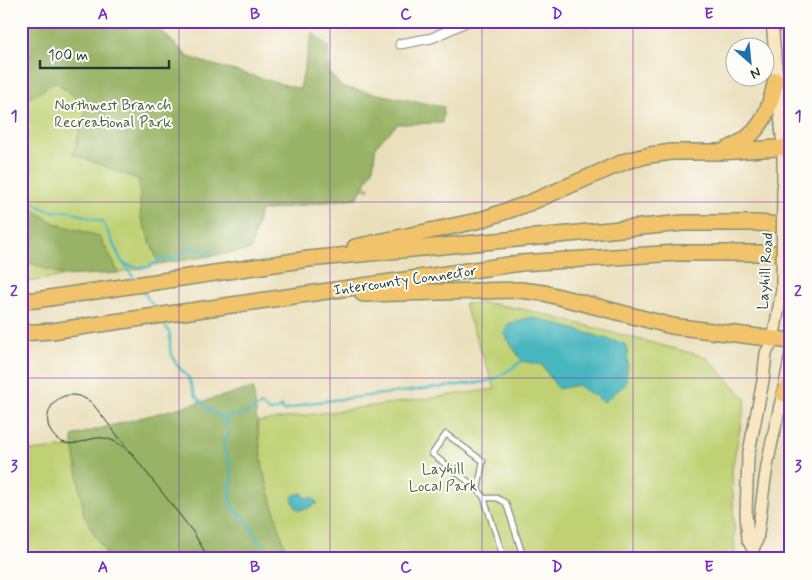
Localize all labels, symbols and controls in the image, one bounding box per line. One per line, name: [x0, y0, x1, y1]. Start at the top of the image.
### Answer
text: A: [98, 4, 108, 25]
text: B: [250, 4, 260, 25]
text: C: [400, 4, 412, 25]
text: D: [551, 4, 563, 25]
text: E: [704, 4, 714, 25]
scale bar: [40, 38, 169, 70]
north arrow: [724, 38, 774, 88]
text: 100 m: [48, 46, 88, 66]
text: N: [747, 63, 764, 83]
park label: Northwest Branch Recreational Park: [54, 96, 172, 133]
text: 1: [10, 106, 18, 127]
text: 1: [794, 106, 802, 127]
street label: Layhill Road: [753, 232, 779, 310]
street label: Intercounty Connector: [332, 261, 478, 301]
text: 2: [10, 281, 18, 302]
text: 2: [794, 281, 802, 302]
text: 3: [10, 456, 18, 477]
text: 3: [794, 456, 802, 477]
park label: Layhill Local Park: [409, 460, 477, 497]
text: A: [98, 557, 108, 578]
text: B: [250, 557, 260, 578]
text: C: [400, 557, 412, 578]
text: D: [551, 557, 563, 578]
text: E: [704, 557, 714, 578]

